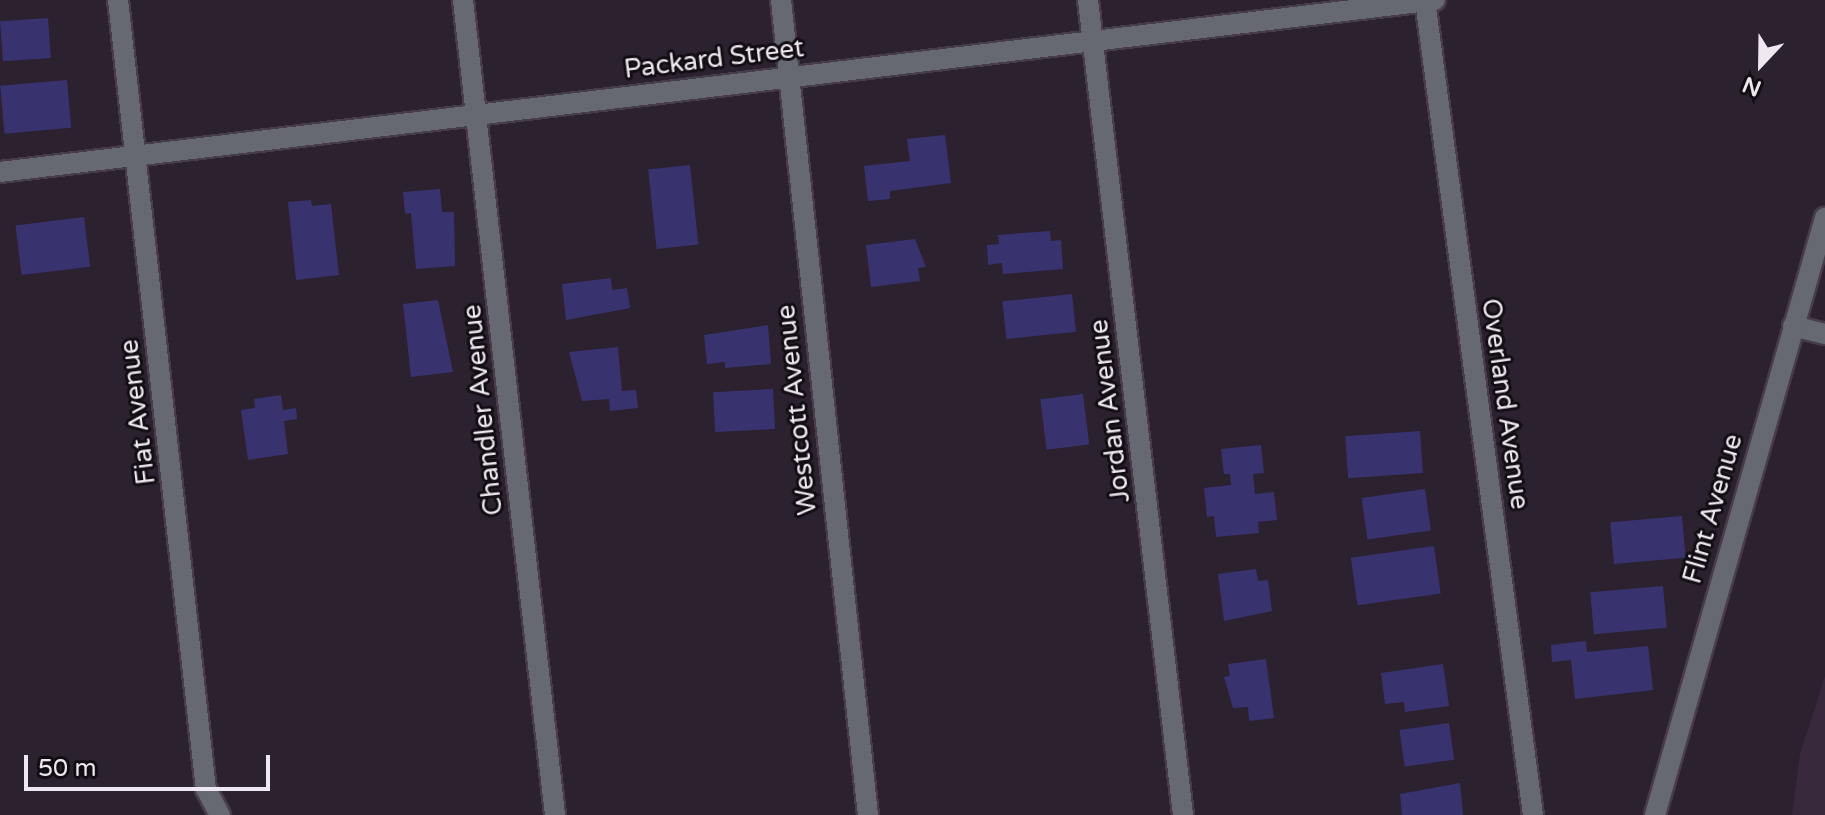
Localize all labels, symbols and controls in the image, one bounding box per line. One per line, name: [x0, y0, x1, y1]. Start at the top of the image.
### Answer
north arrow: [1721, 24, 1801, 104]
street label: Packard Street: [622, 32, 806, 86]
text: N: [1739, 71, 1765, 102]
street label: Overland Avenue: [1475, 297, 1535, 511]
street label: Chandler Avenue: [456, 303, 510, 517]
street label: Westcott Avenue: [770, 303, 824, 517]
street label: Jordan Avenue: [1083, 318, 1137, 504]
street label: Fiat Avenue: [114, 338, 162, 486]
street label: Flint Avenue: [1677, 431, 1749, 587]
scale bar: [28, 739, 274, 789]
text: 50 m: [38, 754, 96, 783]

